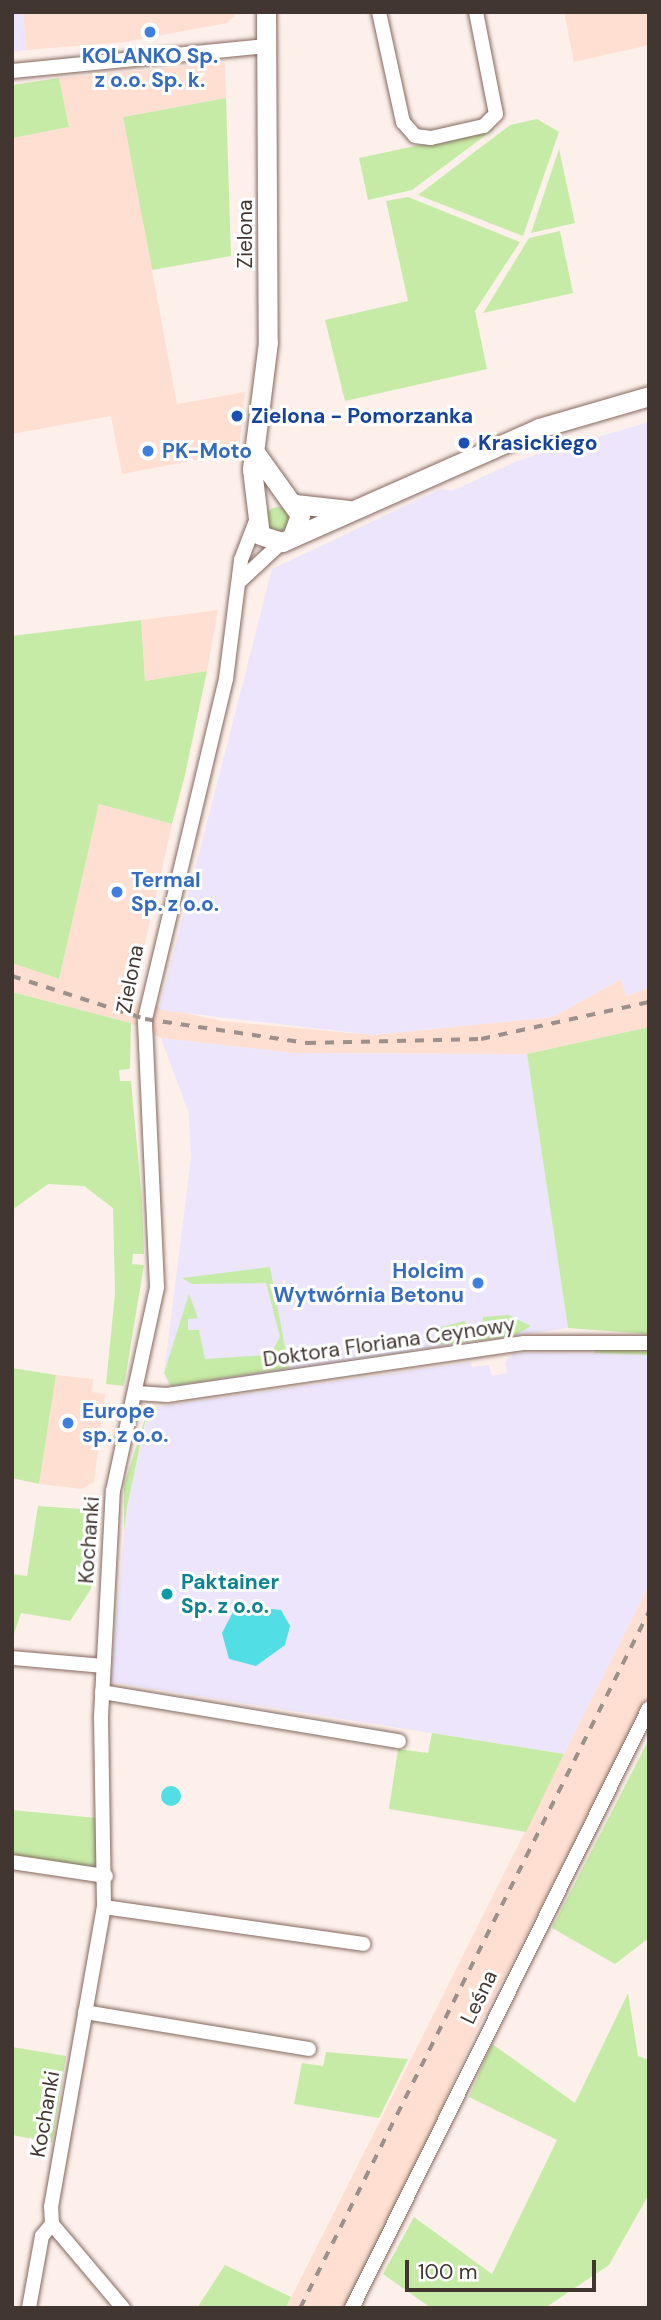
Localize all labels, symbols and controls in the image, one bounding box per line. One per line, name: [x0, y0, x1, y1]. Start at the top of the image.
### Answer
marker: KOLANKO Sp. z o.o. Sp. k.: [142, 24, 158, 40]
place label: KOLANKO Sp. z o.o. Sp. k.: [82, 43, 218, 93]
street label: Zielona: [232, 200, 258, 268]
place label: Zielona - Pomorzanka: [251, 403, 473, 429]
marker: Zielona - Pomorzanka: [229, 408, 245, 424]
place label: Krasickiego: [478, 430, 597, 456]
marker: Krasickiego: [456, 435, 472, 451]
place label: PK-Moto: [162, 438, 252, 464]
marker: PK-Moto: [140, 443, 156, 459]
place label: Termal Sp. z o.o.: [131, 867, 219, 917]
marker: Termal Sp. z o.o.: [109, 884, 125, 900]
street label: Zielona: [111, 943, 149, 1015]
place label: Holcim Wytwórnia Betonu: [273, 1258, 464, 1308]
marker: Holcim Wytwórnia Betonu: [470, 1275, 486, 1291]
street label: Doktora Floriana Ceynowy: [261, 1312, 517, 1372]
place label: Europe sp. z o.o.: [82, 1398, 169, 1448]
marker: Europe sp. z o.o.: [60, 1415, 76, 1431]
street label: Kochanki: [73, 1496, 105, 1584]
place label: Paktainer Sp. z o.o.: [181, 1569, 279, 1619]
marker: Paktainer Sp. z o.o.: [159, 1586, 175, 1602]
street label: Leśna: [455, 1966, 503, 2028]
street label: Kochanki: [25, 2069, 65, 2159]
scale bar: [409, 2246, 600, 2290]
text: 100 m: [418, 2258, 478, 2286]

